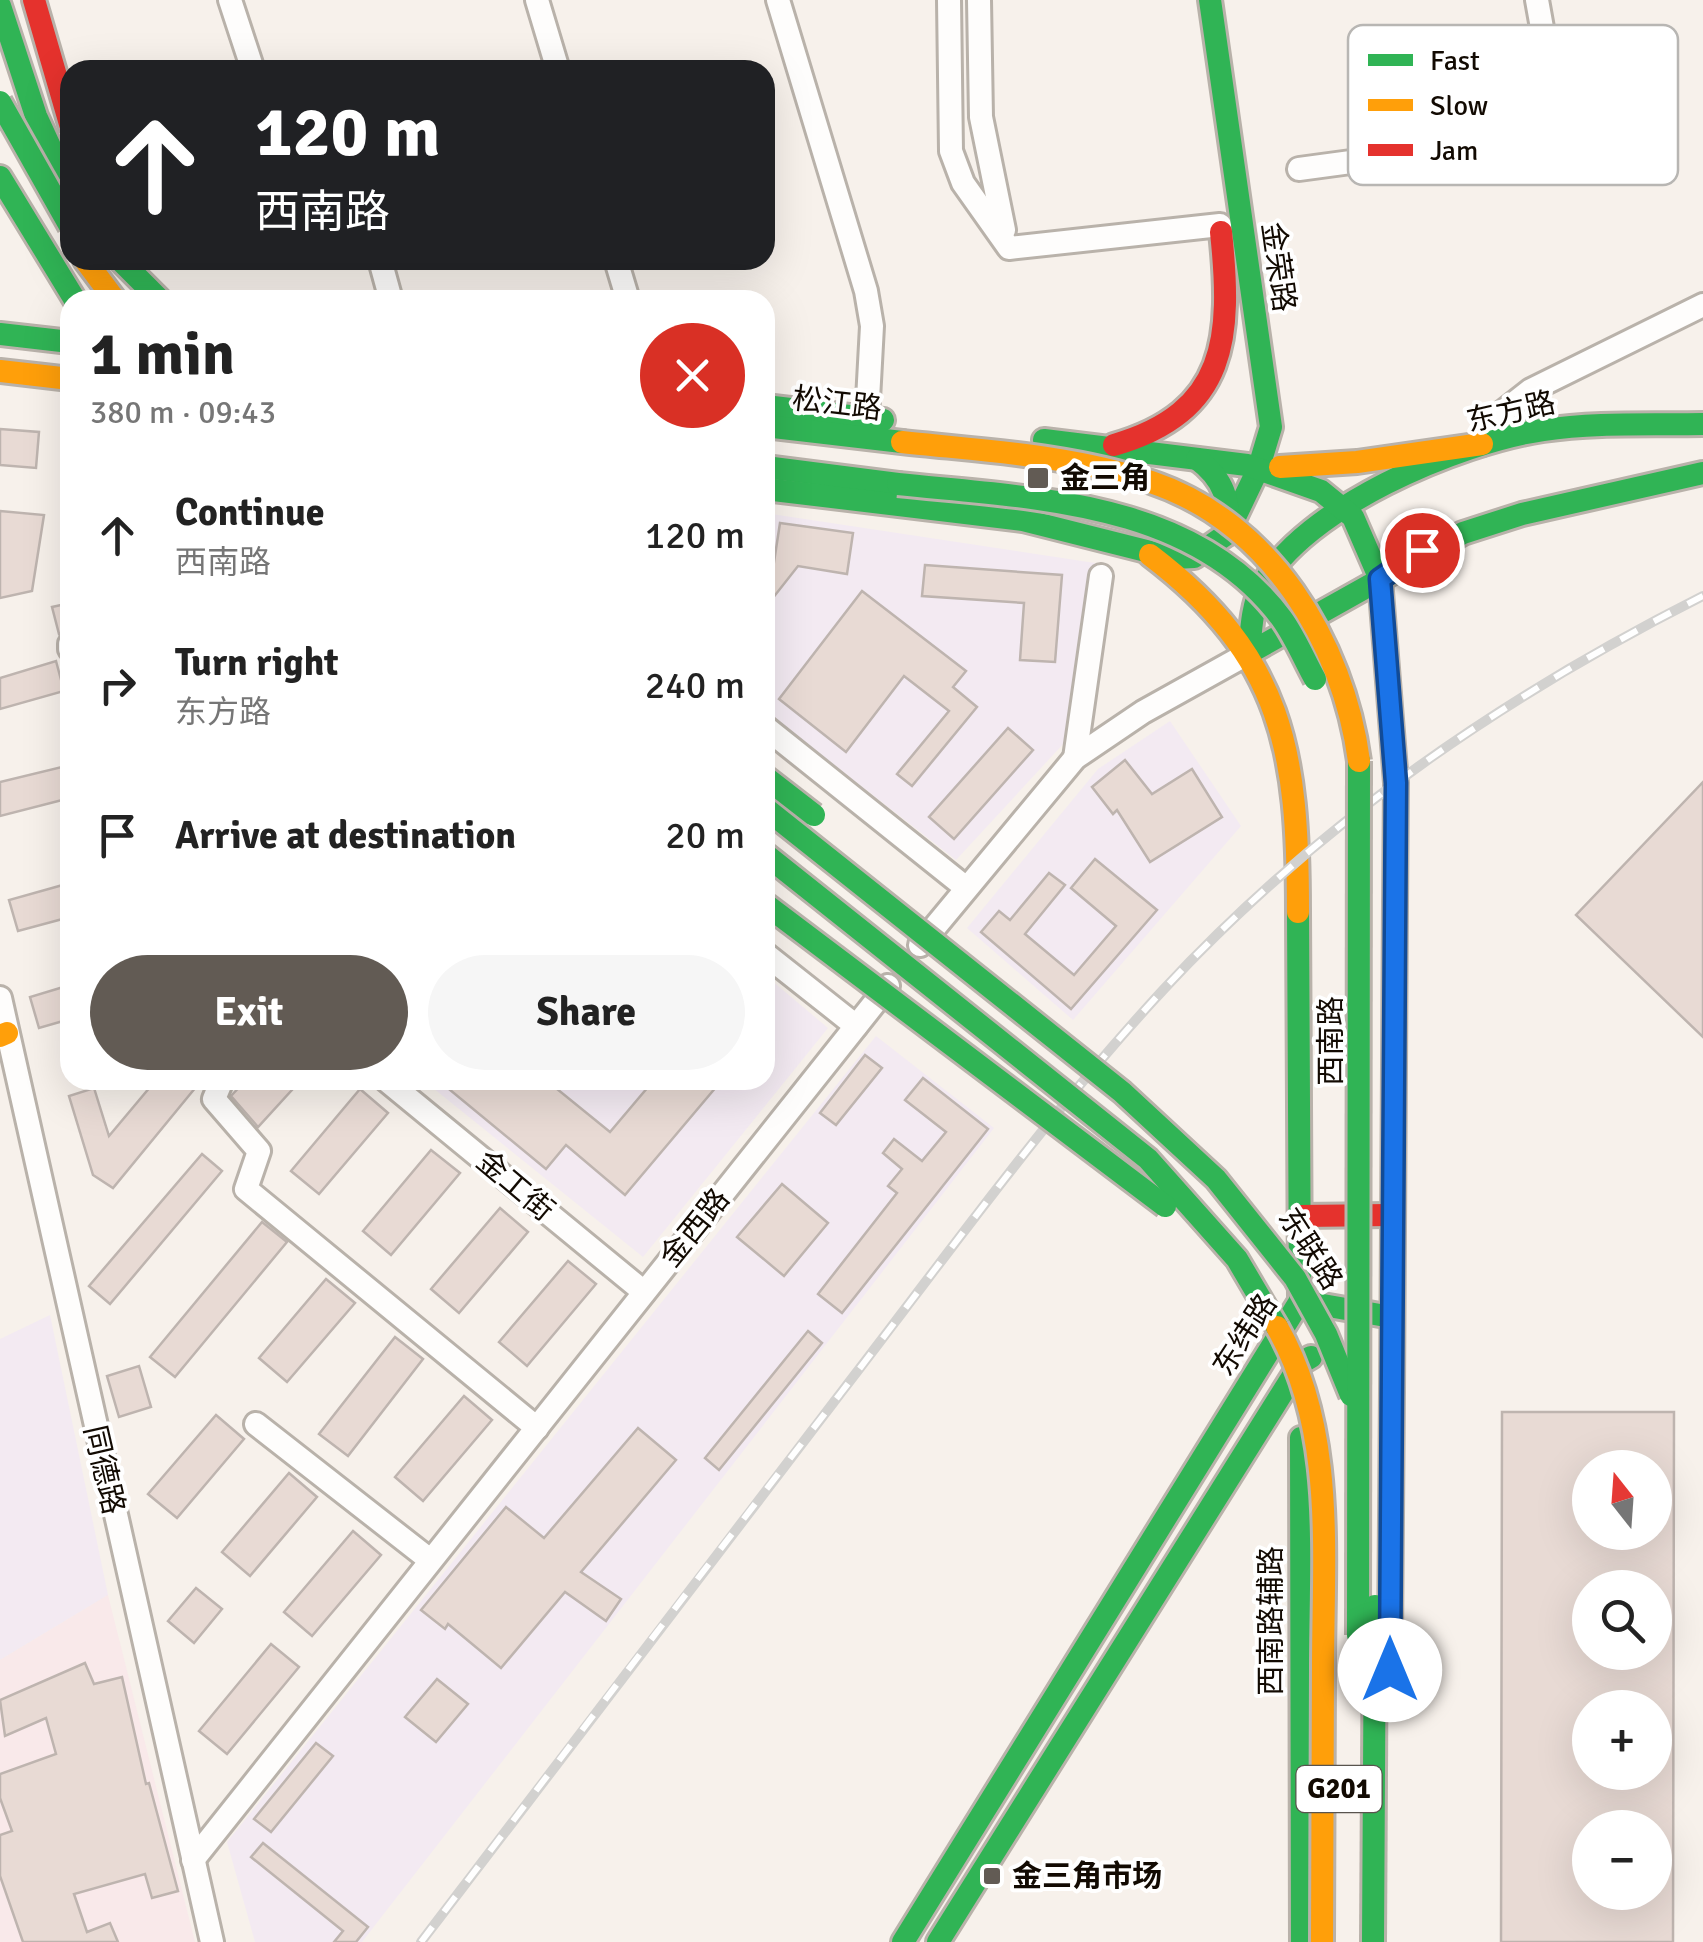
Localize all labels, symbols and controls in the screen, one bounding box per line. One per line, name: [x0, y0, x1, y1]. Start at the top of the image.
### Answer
legend: [1348, 25, 1678, 185]
text: Fast: [1430, 44, 1480, 78]
text: 120 m: [255, 89, 440, 175]
text: Slow: [1430, 89, 1488, 123]
icon: ahead: [90, 100, 220, 230]
text: Jam: [1430, 134, 1478, 168]
text: 西南路: [255, 185, 390, 240]
street label: 金荣路: [1253, 220, 1303, 314]
text: 1 min: [90, 318, 235, 392]
button: close: [640, 323, 745, 428]
street label: 松江路: [790, 380, 884, 428]
street label: 东方路: [1463, 384, 1559, 440]
text: 380 m · 09:43: [90, 393, 276, 432]
place label: 金三角: [1060, 460, 1150, 497]
marker: 金三角: [1025, 465, 1051, 491]
text: Continue: [175, 489, 325, 536]
icon: ahead: [90, 508, 145, 563]
pin: [1380, 508, 1465, 593]
text: 120 m: [645, 512, 745, 559]
icon: arrive: [1395, 523, 1450, 578]
text: 西南路: [175, 543, 271, 582]
text: Turn right: [175, 639, 339, 686]
icon: right: [90, 658, 145, 713]
text: 240 m: [645, 662, 745, 709]
text: 东方路: [175, 693, 271, 732]
icon: arrive: [90, 808, 145, 863]
text: Arrive at destination: [175, 812, 516, 859]
text: 20 m: [665, 812, 745, 859]
button: Exit: [90, 955, 408, 1070]
button: Share: [428, 955, 745, 1070]
street label: 西南路: [1313, 996, 1350, 1086]
street label: 金工街: [469, 1143, 561, 1229]
street label: 金西路: [652, 1181, 738, 1275]
street label: 东联路: [1270, 1201, 1350, 1297]
street label: 东纬路: [1205, 1287, 1285, 1383]
street label: 同德路: [76, 1422, 132, 1518]
north arrow: [1572, 1450, 1672, 1550]
map controls: [1572, 1450, 1672, 1910]
street label: 西南路辅路: [1253, 1546, 1290, 1696]
button: search: [1572, 1570, 1672, 1670]
position arrow: [1338, 1618, 1442, 1722]
button: +: [1572, 1690, 1672, 1790]
road number: G201: [1296, 1766, 1382, 1812]
button: −: [1572, 1810, 1672, 1910]
place label: 金三角市场: [1012, 1858, 1162, 1895]
marker: 金三角市场: [981, 1865, 1003, 1887]

